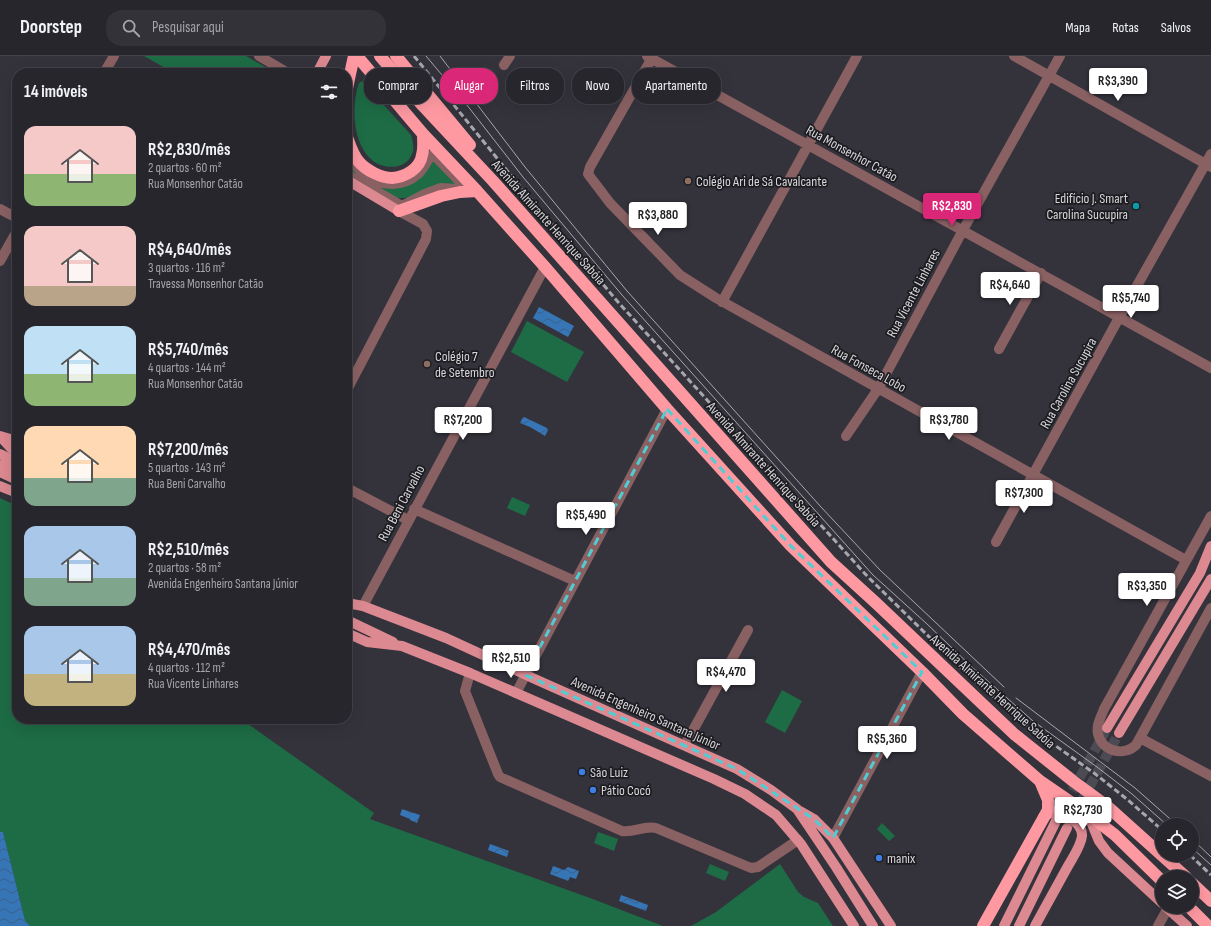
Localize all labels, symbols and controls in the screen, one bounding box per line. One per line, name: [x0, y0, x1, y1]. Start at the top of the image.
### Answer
search box: [106, 10, 386, 46]
text: Doorstep: [20, 16, 82, 39]
icon: search: [120, 17, 142, 39]
text: Pesquisar aqui: [152, 18, 224, 37]
text: Mapa: [1065, 19, 1090, 36]
text: Rotas: [1112, 19, 1139, 36]
text: Salvos: [1161, 19, 1191, 36]
chip: Comprar: [364, 68, 432, 104]
chip: Alugar: [440, 68, 498, 104]
chip: Filtros: [506, 68, 564, 104]
chip: Novo: [572, 68, 624, 104]
chip: Apartamento: [632, 68, 721, 104]
pin: R$3,390: [1081, 68, 1155, 102]
text: R$3,390: [1098, 73, 1138, 89]
icon: filters: [318, 81, 340, 103]
text: 14 imóveis: [24, 82, 88, 102]
street label: Rua Monsenhor Catão: [803, 121, 901, 186]
text: R$2,830/mês: [148, 140, 230, 160]
icon: home: [56, 142, 104, 190]
street label: Avenida Almirante Henrique Sabóia: [487, 156, 609, 288]
text: 2 quartos · 60 m²: [148, 160, 222, 176]
place label: Colégio Ari de Sá Cavalcante: [696, 173, 827, 190]
text: Rua Monsenhor Catão: [148, 176, 243, 192]
marker: Colégio Ari de Sá Cavalcante: [683, 176, 693, 186]
place label: Edifício J. Smart Carolina Sucupira: [1046, 190, 1128, 223]
pin: R$2,830: [915, 193, 989, 227]
text: R$2,830: [932, 198, 972, 214]
marker: Edifício J. Smart Carolina Sucupira: [1131, 201, 1141, 211]
pin: R$3,880: [621, 202, 695, 236]
text: R$3,880: [638, 207, 678, 223]
text: R$4,640/mês: [148, 240, 231, 260]
icon: home: [56, 242, 104, 290]
street label: Rua Vicente Linhares: [883, 246, 944, 340]
text: 3 quartos · 116 m²: [148, 260, 225, 276]
pin: R$4,640: [973, 272, 1047, 306]
text: Travessa Monsenhor Catão: [148, 276, 263, 292]
text: R$4,640: [990, 277, 1030, 293]
pin: R$5,740: [1094, 285, 1168, 319]
text: R$5,740: [1112, 290, 1150, 306]
street label: Rua Carolina Sucupira: [1036, 335, 1100, 432]
text: R$5,740/mês: [148, 340, 228, 360]
street label: Rua Fonseca Lobo: [828, 341, 909, 396]
icon: home: [56, 342, 104, 390]
place label: Colégio 7 de Setembro: [435, 348, 495, 381]
marker: Colégio 7 de Setembro: [422, 359, 432, 369]
text: 4 quartos · 144 m²: [148, 360, 226, 376]
text: Rua Monsenhor Catão: [148, 376, 243, 392]
street label: Avenida Almirante Henrique Sabóia: [702, 398, 824, 530]
pin: R$7,200: [426, 407, 500, 441]
pin: R$3,780: [912, 407, 986, 441]
text: R$7,200: [444, 412, 482, 428]
text: R$3,780: [929, 412, 969, 428]
text: R$7,200/mês: [148, 440, 229, 460]
icon: home: [56, 442, 104, 490]
text: 5 quartos · 143 m²: [148, 460, 226, 476]
street label: Rua Beni Carvalho: [374, 462, 429, 544]
text: Rua Beni Carvalho: [148, 476, 226, 492]
pin: R$7,300: [987, 480, 1061, 514]
text: R$7,300: [1005, 485, 1043, 501]
pin: R$5,490: [549, 502, 623, 536]
text: R$5,490: [566, 507, 606, 523]
text: R$2,510/mês: [148, 540, 229, 560]
icon: home: [56, 542, 104, 590]
text: 2 quartos · 58 m²: [148, 560, 221, 576]
pin: R$3,350: [1110, 573, 1184, 607]
text: Avenida Engenheiro Santana Júnior: [148, 576, 298, 592]
text: R$3,350: [1127, 578, 1167, 594]
street label: Avenida Almirante Henrique Sabóia: [926, 630, 1059, 752]
text: R$4,470/mês: [148, 640, 230, 660]
icon: home: [56, 642, 104, 690]
pin: R$2,510: [474, 645, 548, 679]
text: R$2,510: [492, 650, 530, 666]
pin: R$4,470: [689, 659, 763, 693]
text: 4 quartos · 112 m²: [148, 660, 225, 676]
text: R$4,470: [706, 664, 746, 680]
street label: Avenida Engenheiro Santana Júnior: [568, 672, 723, 754]
text: Rua Vicente Linhares: [148, 676, 239, 692]
pin: R$5,360: [850, 726, 924, 760]
text: R$5,360: [867, 731, 907, 747]
place label: São Luiz: [590, 764, 628, 781]
marker: São Luiz: [577, 767, 587, 777]
place label: Pátio Cocó: [601, 782, 651, 799]
marker: Pátio Cocó: [588, 785, 598, 795]
pin: R$2,730: [1046, 797, 1120, 831]
text: R$2,730: [1064, 802, 1102, 818]
map controls: [1155, 818, 1199, 914]
button: locate: [1155, 818, 1199, 862]
place label: manix: [887, 850, 916, 867]
marker: manix: [874, 853, 884, 863]
button: layers: [1155, 870, 1199, 914]

